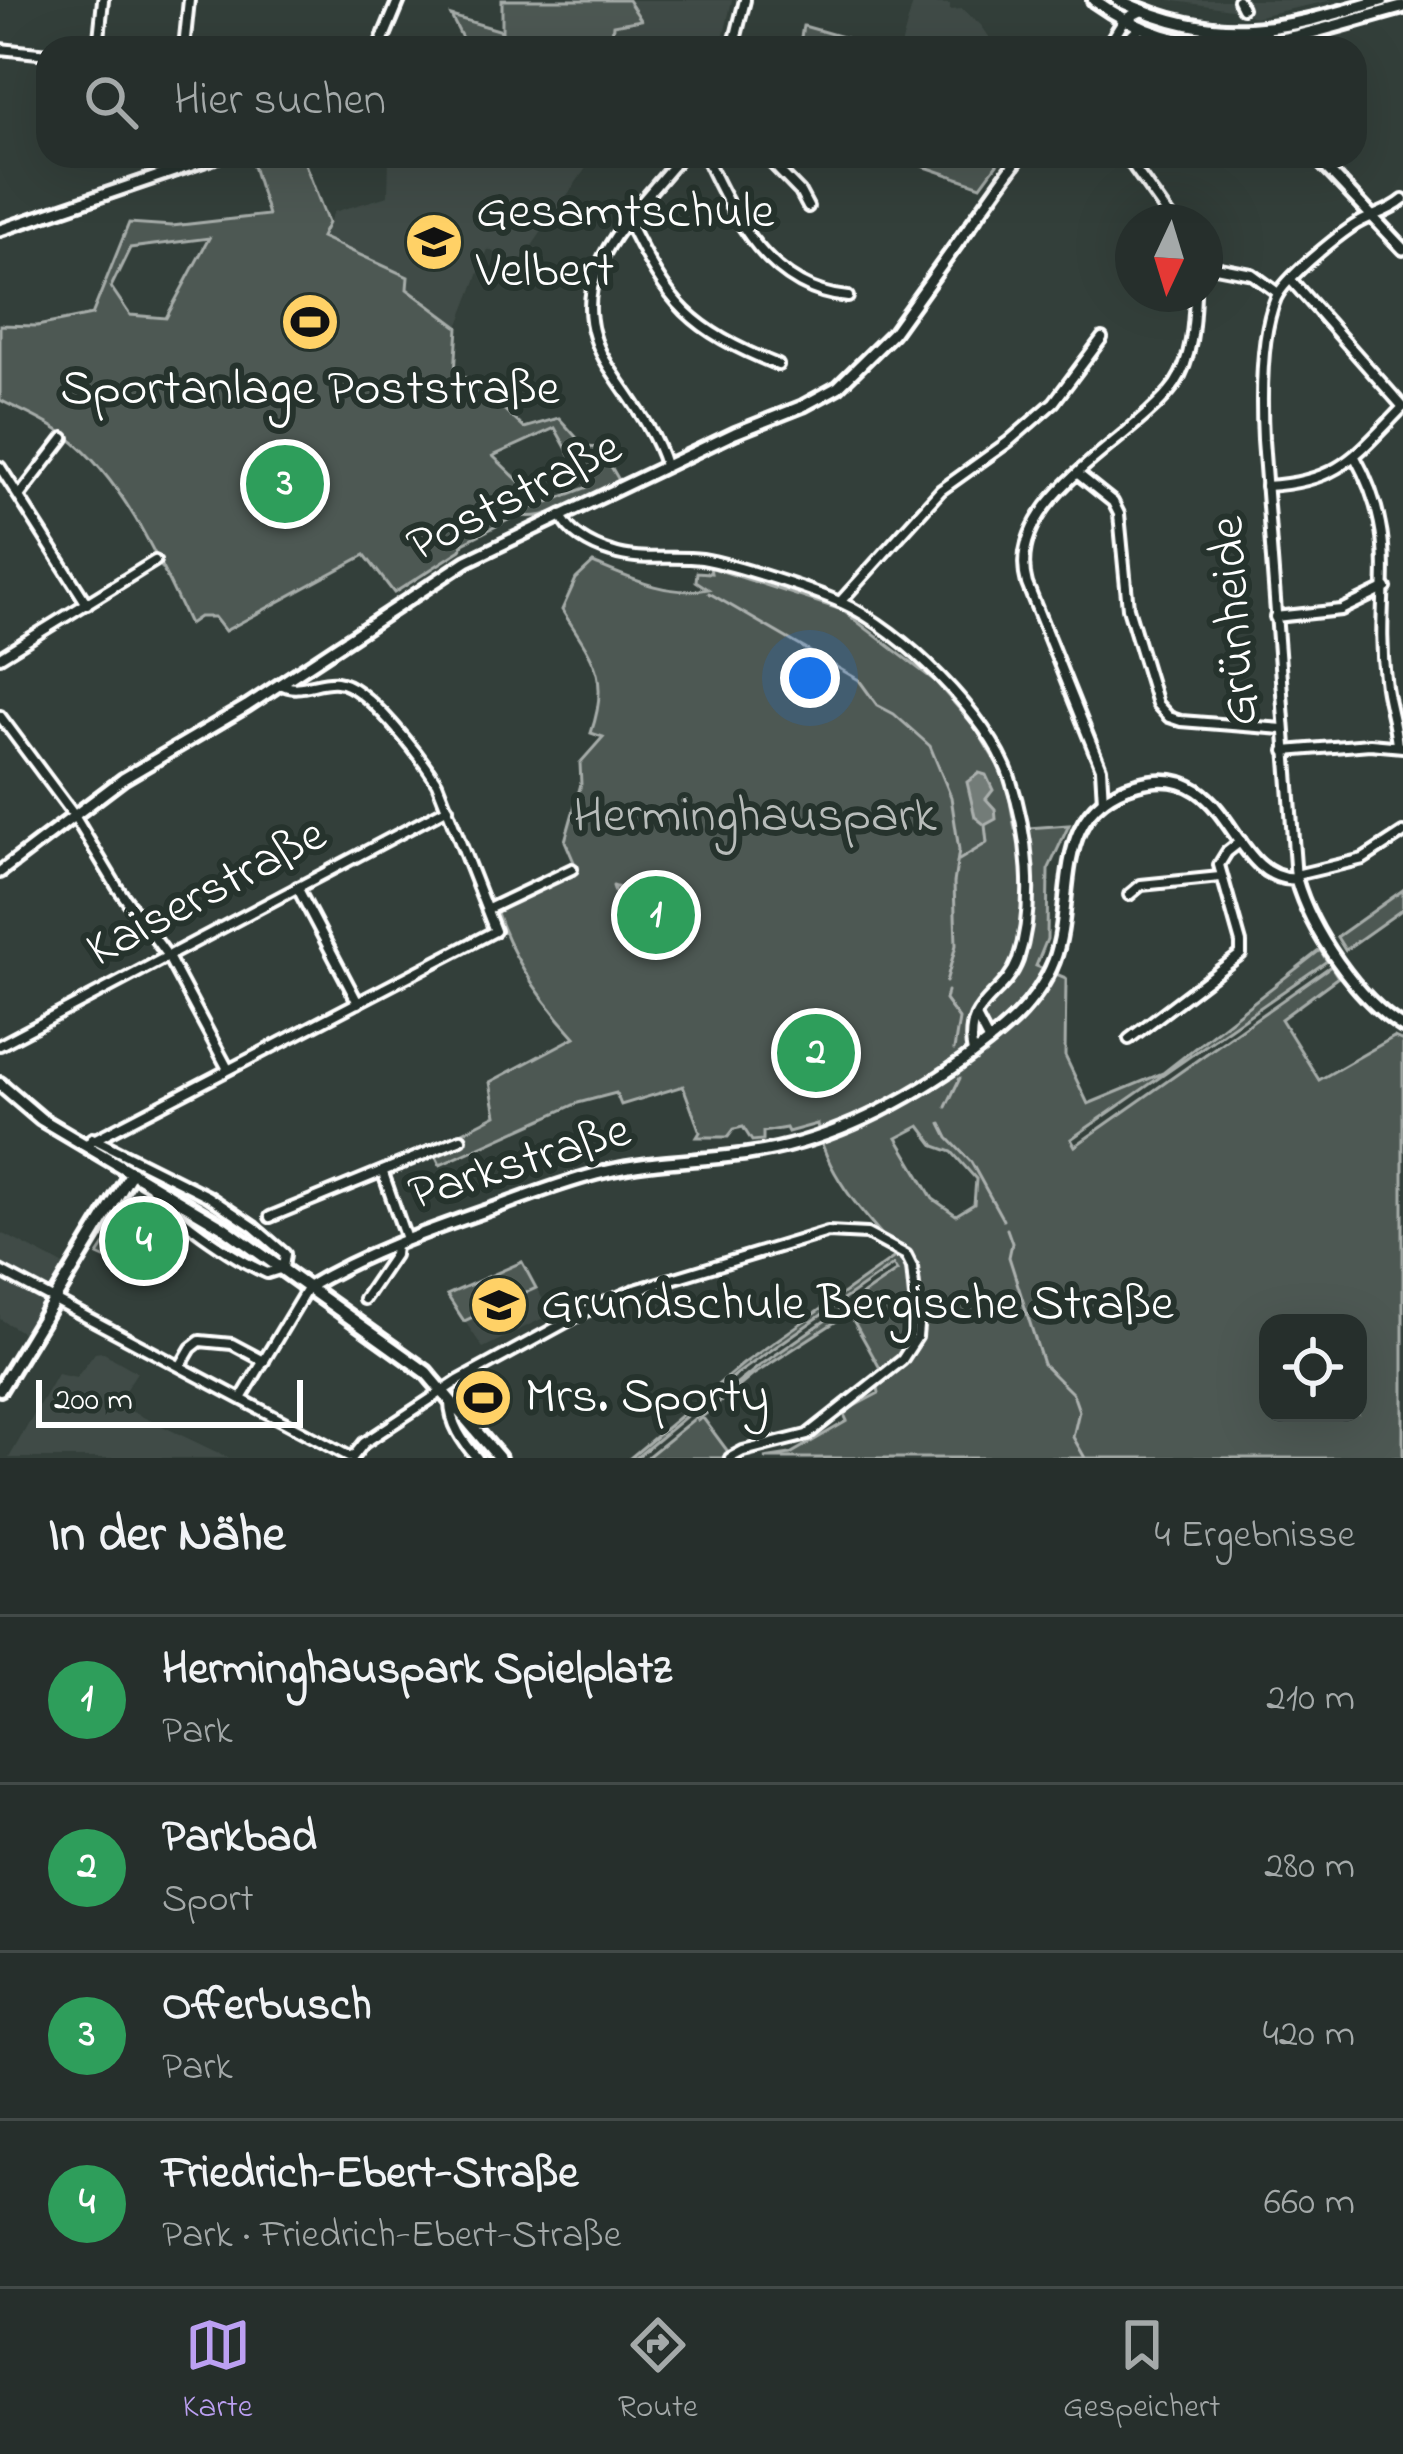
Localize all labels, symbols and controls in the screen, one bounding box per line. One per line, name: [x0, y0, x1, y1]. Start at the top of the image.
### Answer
search box: [36, 36, 1367, 168]
icon: search: [78, 69, 144, 135]
text: Hier suchen: [174, 69, 386, 135]
place label: Gesamtschule Velbert: [475, 176, 774, 310]
north arrow: [1115, 204, 1223, 312]
school or university icon: Gesamtschule Velbert: [403, 211, 465, 273]
sports icon: Sportanlage Poststraße: [279, 291, 341, 353]
place label: Sportanlage Poststraße: [60, 353, 560, 428]
street label: Poststraße: [395, 412, 636, 584]
pin: 3: [246, 439, 324, 529]
street label: Grünheide: [1191, 514, 1281, 728]
your location: [780, 648, 840, 708]
park label: Herminghauspark: [573, 780, 937, 855]
street label: Kaiserstraße: [74, 799, 340, 989]
pin: 1: [617, 870, 695, 960]
pin: 2: [777, 1008, 855, 1098]
street label: Parkstraße: [400, 1095, 640, 1233]
pin: 4: [105, 1196, 183, 1286]
place label: Grundschule Bergische Straße: [541, 1268, 1174, 1343]
school or university icon: Grundschule Bergische Straße: [468, 1274, 530, 1336]
map controls: [1259, 1314, 1367, 1422]
button: locate: [1259, 1314, 1367, 1422]
place label: Mrs. Sporty: [525, 1361, 769, 1436]
sports icon: Mrs. Sporty: [452, 1367, 514, 1429]
scale bar: [36, 1374, 303, 1427]
text: 200 m: [54, 1377, 133, 1425]
text: In der Nähe: [48, 1499, 285, 1574]
text: 4 Ergebnisse: [1154, 1508, 1355, 1565]
text: Herminghauspark Spielplatz: [162, 1638, 672, 1704]
text: 1: [81, 1671, 93, 1728]
text: 210 m: [1266, 1671, 1355, 1728]
text: Park: [162, 1704, 232, 1761]
text: Parkbad: [162, 1806, 317, 1872]
text: 2: [77, 1839, 97, 1896]
text: 280 m: [1264, 1839, 1355, 1896]
text: Sport: [162, 1872, 254, 1929]
text: Offerbusch: [162, 1974, 372, 2040]
text: 3: [79, 2007, 95, 2064]
text: 420 m: [1263, 2007, 1355, 2064]
text: Park: [162, 2040, 232, 2097]
text: Friedrich-Ebert-Straße: [162, 2142, 578, 2208]
text: 4: [79, 2175, 95, 2232]
text: 660 m: [1264, 2175, 1355, 2232]
text: Park · Friedrich-Ebert-Straße: [162, 2208, 621, 2265]
tab: Karte: [183, 2312, 253, 2432]
tab: Route: [618, 2312, 698, 2432]
tab: Gespeichert: [1063, 2312, 1220, 2432]

